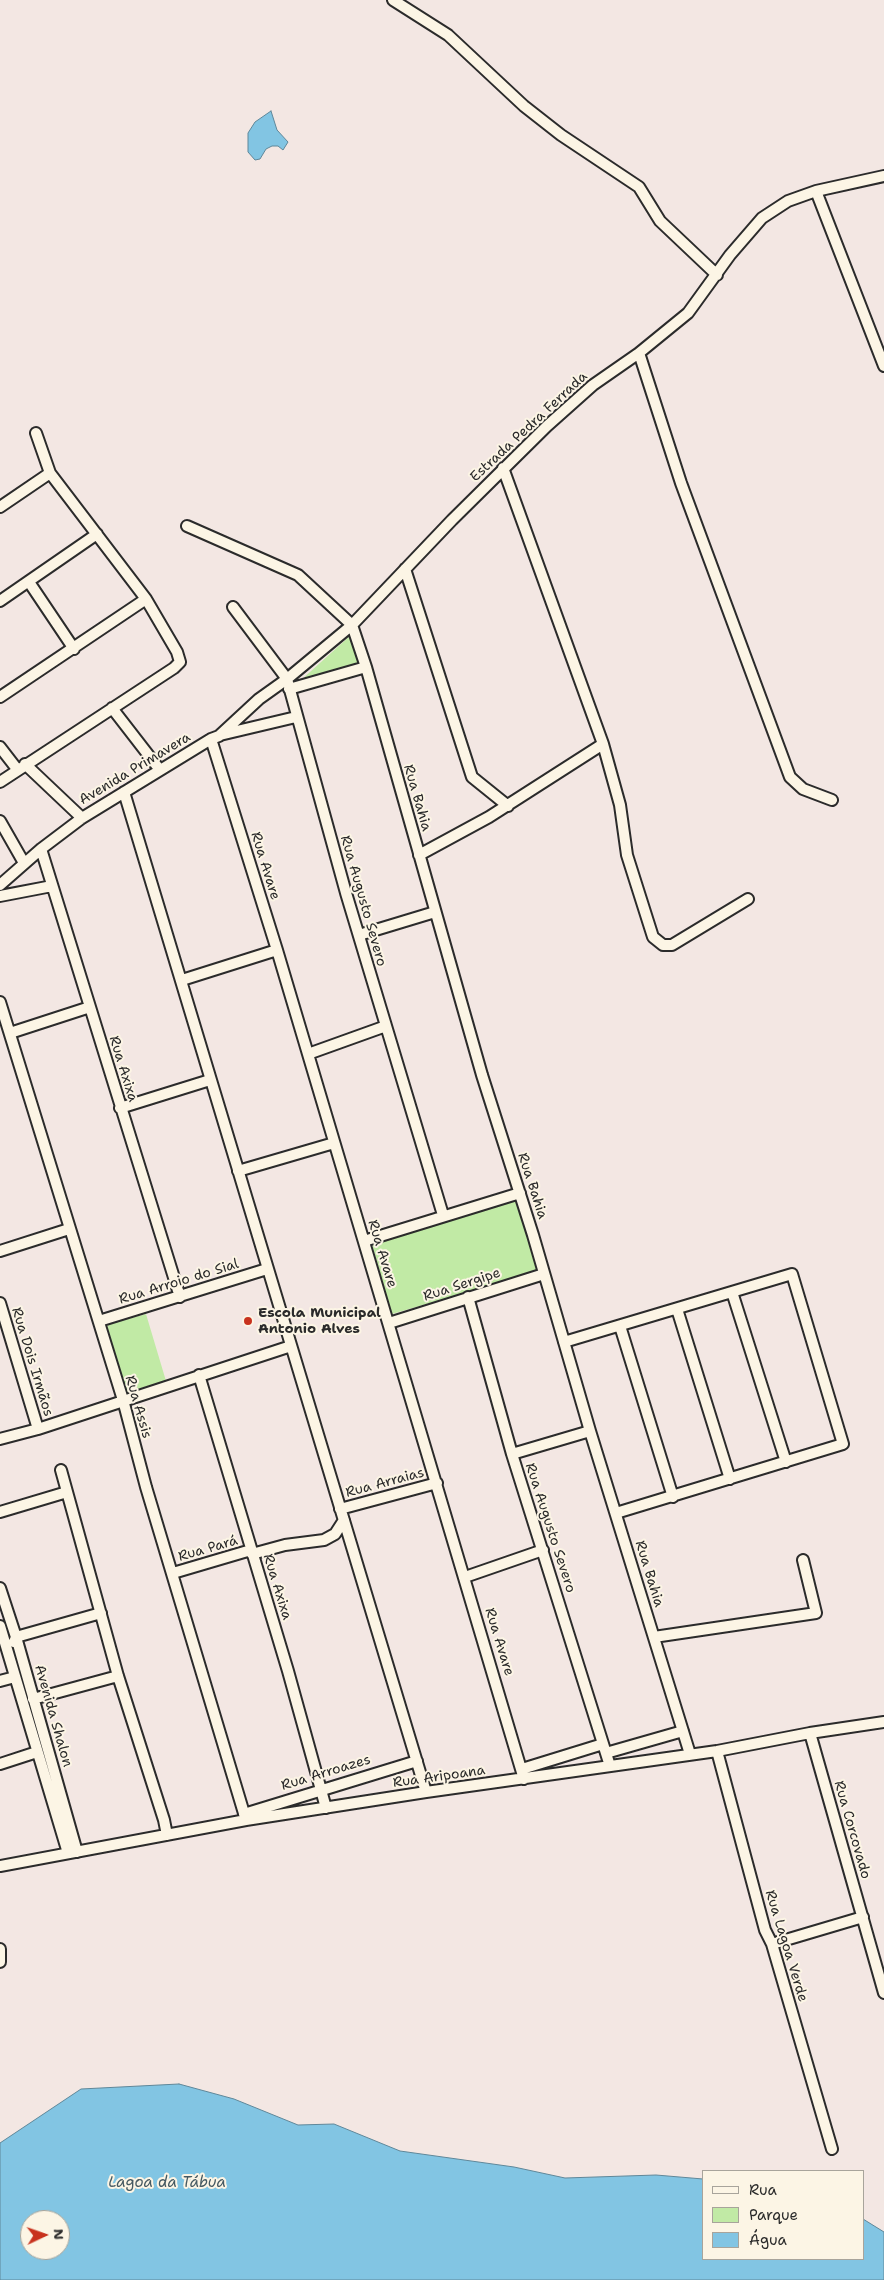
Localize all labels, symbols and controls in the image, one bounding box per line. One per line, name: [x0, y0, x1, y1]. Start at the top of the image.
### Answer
street label: Estrada Pedra Ferrada: [467, 368, 591, 486]
street label: Avenida Primavera: [76, 729, 194, 809]
street label: Rua Bahia: [399, 763, 435, 833]
street label: Rua Avare: [247, 830, 283, 902]
street label: Rua Augusto Severo: [336, 834, 390, 968]
street label: Rua Axixa: [105, 1034, 141, 1104]
street label: Rua Bahia: [513, 1151, 551, 1221]
street label: Rua Avare: [364, 1218, 400, 1290]
street label: Rua Arroio do Sial: [117, 1256, 241, 1308]
street label: Rua Sergipe: [421, 1265, 503, 1305]
place label: Escola Municipal Antonio Alves: [258, 1305, 381, 1338]
street label: Rua Dois Irmãos: [7, 1306, 57, 1418]
marker: Escola Municipal Antonio Alves: [242, 1315, 254, 1327]
street label: Rua Assis: [121, 1374, 155, 1440]
street label: Rua Augusto Severo: [521, 1461, 579, 1595]
street label: Rua Arraias: [344, 1464, 426, 1502]
street label: Rua Pará: [176, 1533, 240, 1565]
street label: Rua Bahia: [631, 1539, 667, 1609]
street label: Rua Axixa: [259, 1552, 295, 1622]
street label: Rua Avare: [481, 1606, 517, 1678]
street label: Avenida Shalon: [30, 1663, 76, 1769]
street label: Rua Arroazes: [279, 1751, 373, 1795]
street label: Rua Aripoana: [392, 1762, 486, 1792]
street label: Rua Corcovado: [830, 1779, 874, 1881]
street label: Rua Lagoa Verde: [761, 1888, 811, 2004]
legend: [702, 2170, 864, 2260]
water label: Lagoa da Tábua: [108, 2174, 226, 2192]
text: Rua: [749, 2180, 777, 2200]
text: Parque: [749, 2205, 798, 2225]
north arrow: [20, 2210, 70, 2260]
text: N: [50, 2228, 68, 2240]
text: Água: [749, 2230, 787, 2250]

